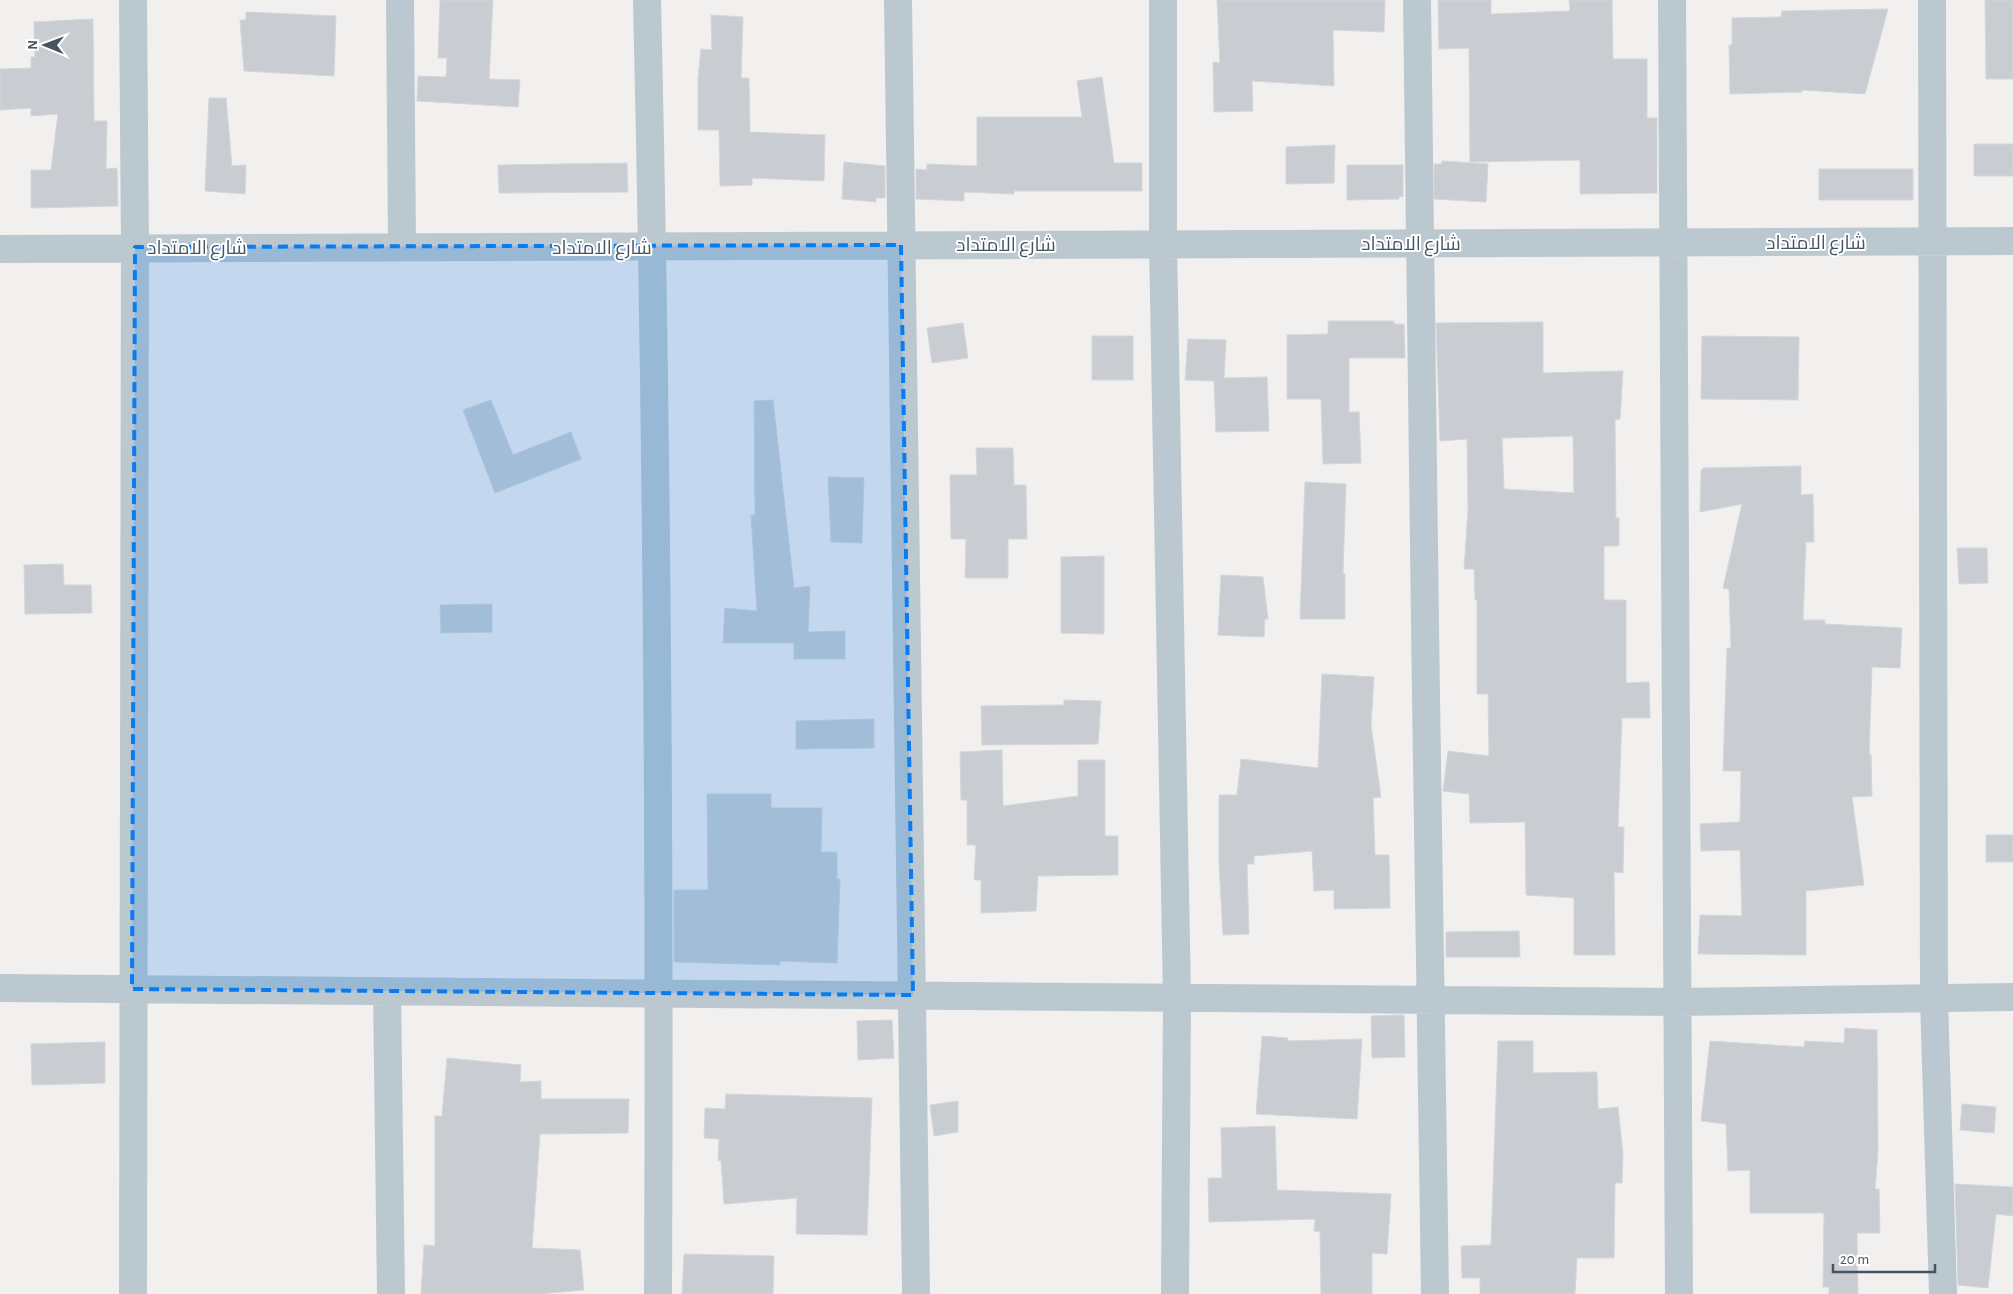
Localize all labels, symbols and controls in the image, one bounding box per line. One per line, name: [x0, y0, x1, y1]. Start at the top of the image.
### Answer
north arrow: [20, 20, 70, 70]
text: N: [26, 40, 40, 50]
street label: شارع الامتداد: [1766, 233, 1866, 256]
street label: شارع الامتداد: [1361, 234, 1461, 257]
street label: شارع الامتداد: [956, 235, 1056, 258]
street label: شارع الامتداد: [147, 238, 247, 261]
street label: شارع الامتداد: [552, 238, 652, 261]
scale bar: [1833, 1242, 1936, 1274]
text: 20 m: [1840, 1252, 1869, 1267]

